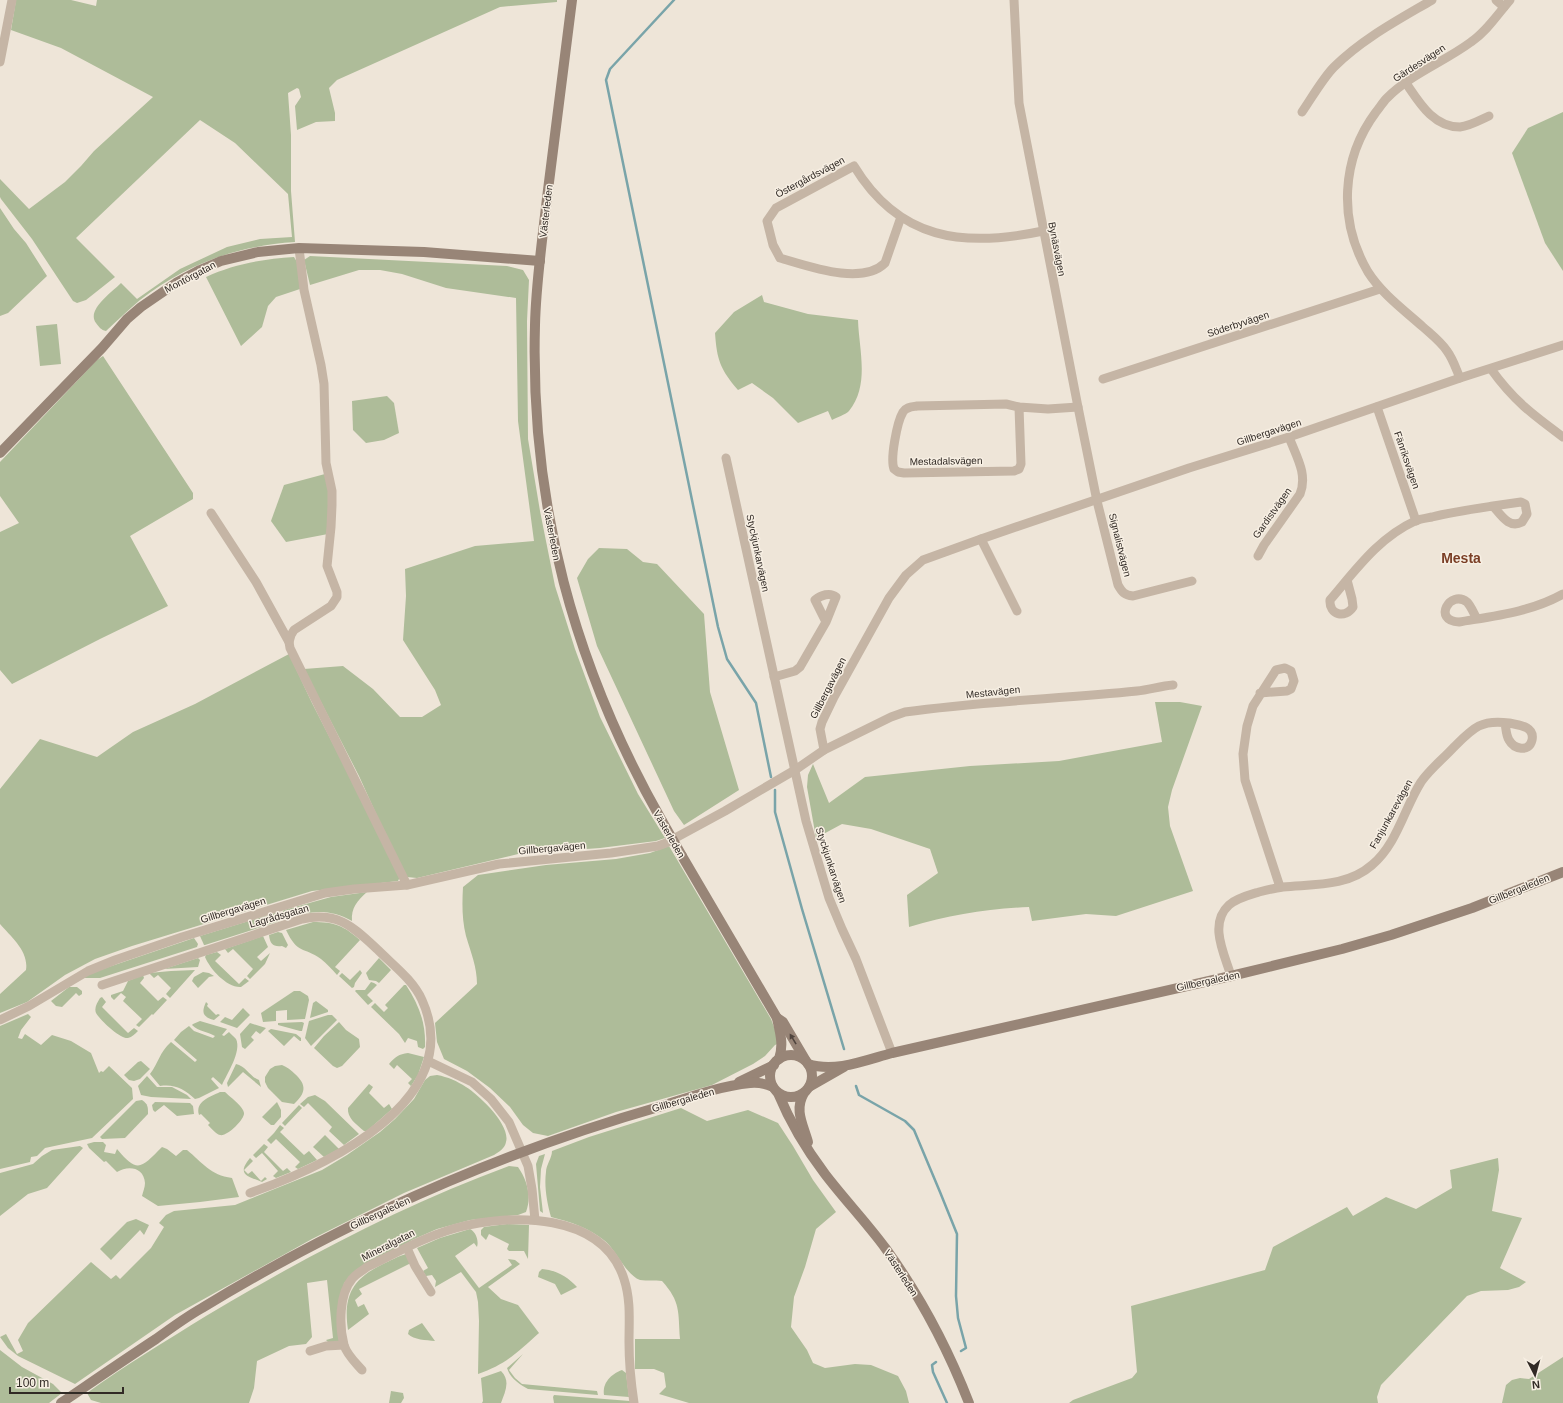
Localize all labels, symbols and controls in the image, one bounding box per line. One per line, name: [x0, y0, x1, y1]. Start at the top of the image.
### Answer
street label: Gärdesvägen: [1391, 42, 1447, 84]
street label: Östergårdsvägen: [774, 154, 846, 200]
street label: Västerleden: [537, 184, 555, 238]
street label: Bynäsvägen: [1046, 221, 1068, 277]
street label: Montörgatan: [163, 259, 217, 295]
street label: Söderbyvägen: [1206, 309, 1270, 339]
street label: Gillbergavägen: [1235, 416, 1303, 448]
street label: Fänriksvägen: [1392, 430, 1422, 490]
street label: Mestadalsvägen: [909, 455, 983, 467]
street label: Gardistvägen: [1250, 485, 1294, 541]
street label: Västerleden: [542, 507, 562, 561]
street label: Signalistvägen: [1107, 512, 1133, 578]
street label: Styckjunkarvägen: [744, 513, 772, 593]
district label: Mesta: [1441, 550, 1481, 566]
street label: Gillbergavägen: [808, 656, 848, 720]
street label: Mestavägen: [965, 684, 1021, 700]
street label: Fanjunkarevägen: [1367, 778, 1415, 850]
street label: Västerleden: [651, 808, 687, 860]
street label: Styckjunkarvägen: [814, 826, 848, 904]
street label: Gillbergavägen: [518, 840, 586, 856]
street label: Gillbergaleden: [1487, 872, 1551, 906]
street label: Gillbergavägen: [199, 895, 267, 925]
street label: Lagrådsgatan: [248, 902, 310, 930]
street label: Gillbergaleden: [1175, 969, 1241, 993]
one-way arrow: [789, 1033, 796, 1045]
street label: Gillbergaleden: [650, 1086, 716, 1114]
street label: Gillbergaleden: [348, 1194, 412, 1232]
street label: Mineralgatan: [360, 1227, 416, 1263]
street label: Västerleden: [882, 1248, 920, 1298]
north arrow: [1515, 1355, 1555, 1395]
scale bar: [10, 1369, 123, 1395]
text: 100 m: [16, 1376, 49, 1390]
text: N: [1531, 1379, 1541, 1391]

